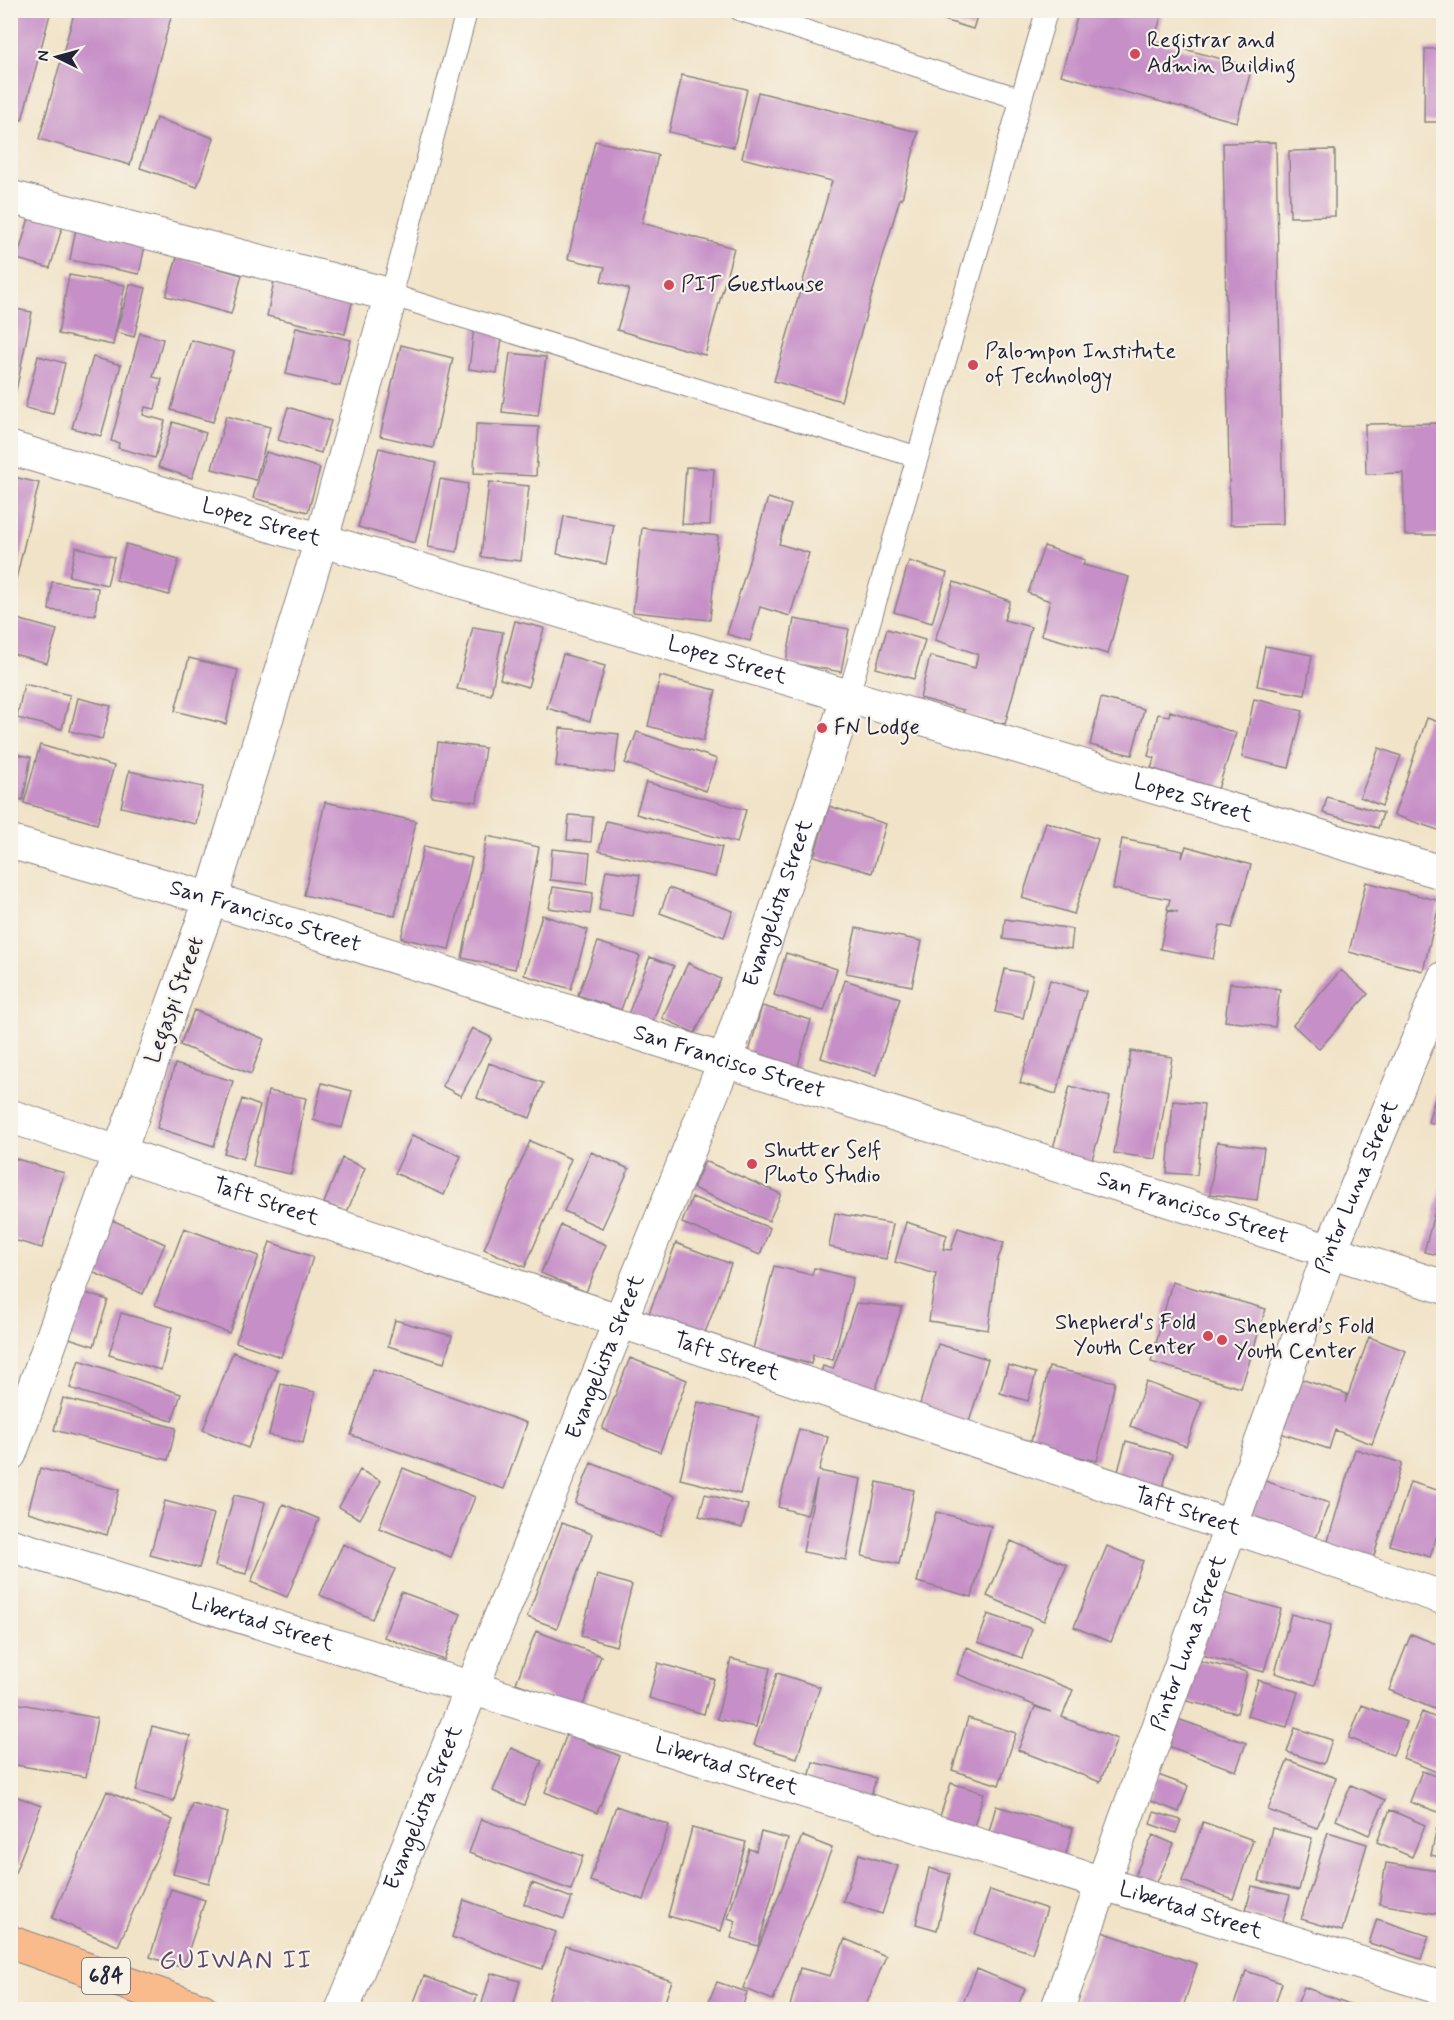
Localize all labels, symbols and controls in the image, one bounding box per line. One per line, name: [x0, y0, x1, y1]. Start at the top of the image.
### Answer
north arrow: [27, 27, 87, 87]
place label: Registrar and Admin Building: [1147, 27, 1296, 83]
marker: Registrar and Admin Building: [1128, 47, 1142, 61]
text: N: [33, 50, 54, 62]
place label: PIT Guesthouse: [681, 271, 824, 299]
marker: PIT Guesthouse: [662, 278, 676, 292]
place label: Palompon Institute of Technology: [985, 338, 1176, 394]
marker: Palompon Institute of Technology: [966, 358, 980, 372]
street label: Lopez Street: [198, 492, 324, 553]
street label: Lopez Street: [664, 630, 790, 691]
place label: FN Lodge: [834, 714, 920, 745]
marker: FN Lodge: [815, 721, 829, 735]
street label: Lopez Street: [1130, 768, 1256, 830]
street label: Evangelista Street: [737, 816, 820, 991]
street label: San Francisco Street: [166, 874, 365, 959]
street label: Legaspi Street: [139, 933, 214, 1068]
street label: San Francisco Street: [630, 1019, 828, 1105]
street label: Pintor Luna Street: [1309, 1096, 1405, 1277]
place label: Shutter Self Photo Studio: [764, 1137, 881, 1190]
marker: Shutter Self Photo Studio: [745, 1157, 759, 1171]
street label: San Francisco Street: [1094, 1165, 1292, 1251]
street label: Taft Street: [209, 1171, 323, 1233]
street label: Evangelista Street: [560, 1271, 651, 1444]
place label: Shepherd's Fold Youth Center: [1055, 1309, 1196, 1362]
place label: Shepherd’s Fold Youth Center: [1234, 1313, 1374, 1366]
street label: Taft Street: [670, 1326, 783, 1388]
marker: Shepherd's Fold Youth Center: [1201, 1329, 1215, 1343]
marker: Shepherd’s Fold Youth Center: [1215, 1333, 1229, 1347]
street label: Taft Street: [1131, 1481, 1244, 1543]
street label: Pintor Luna Street: [1145, 1551, 1233, 1735]
street label: Libertad Street: [187, 1588, 337, 1658]
street label: Evangelista Street: [378, 1721, 469, 1894]
street label: Libertad Street: [651, 1731, 802, 1802]
street label: Libertad Street: [1116, 1875, 1266, 1946]
district label: GUIWAN II: [159, 1944, 313, 1978]
road number: 684: [82, 1958, 130, 1994]

